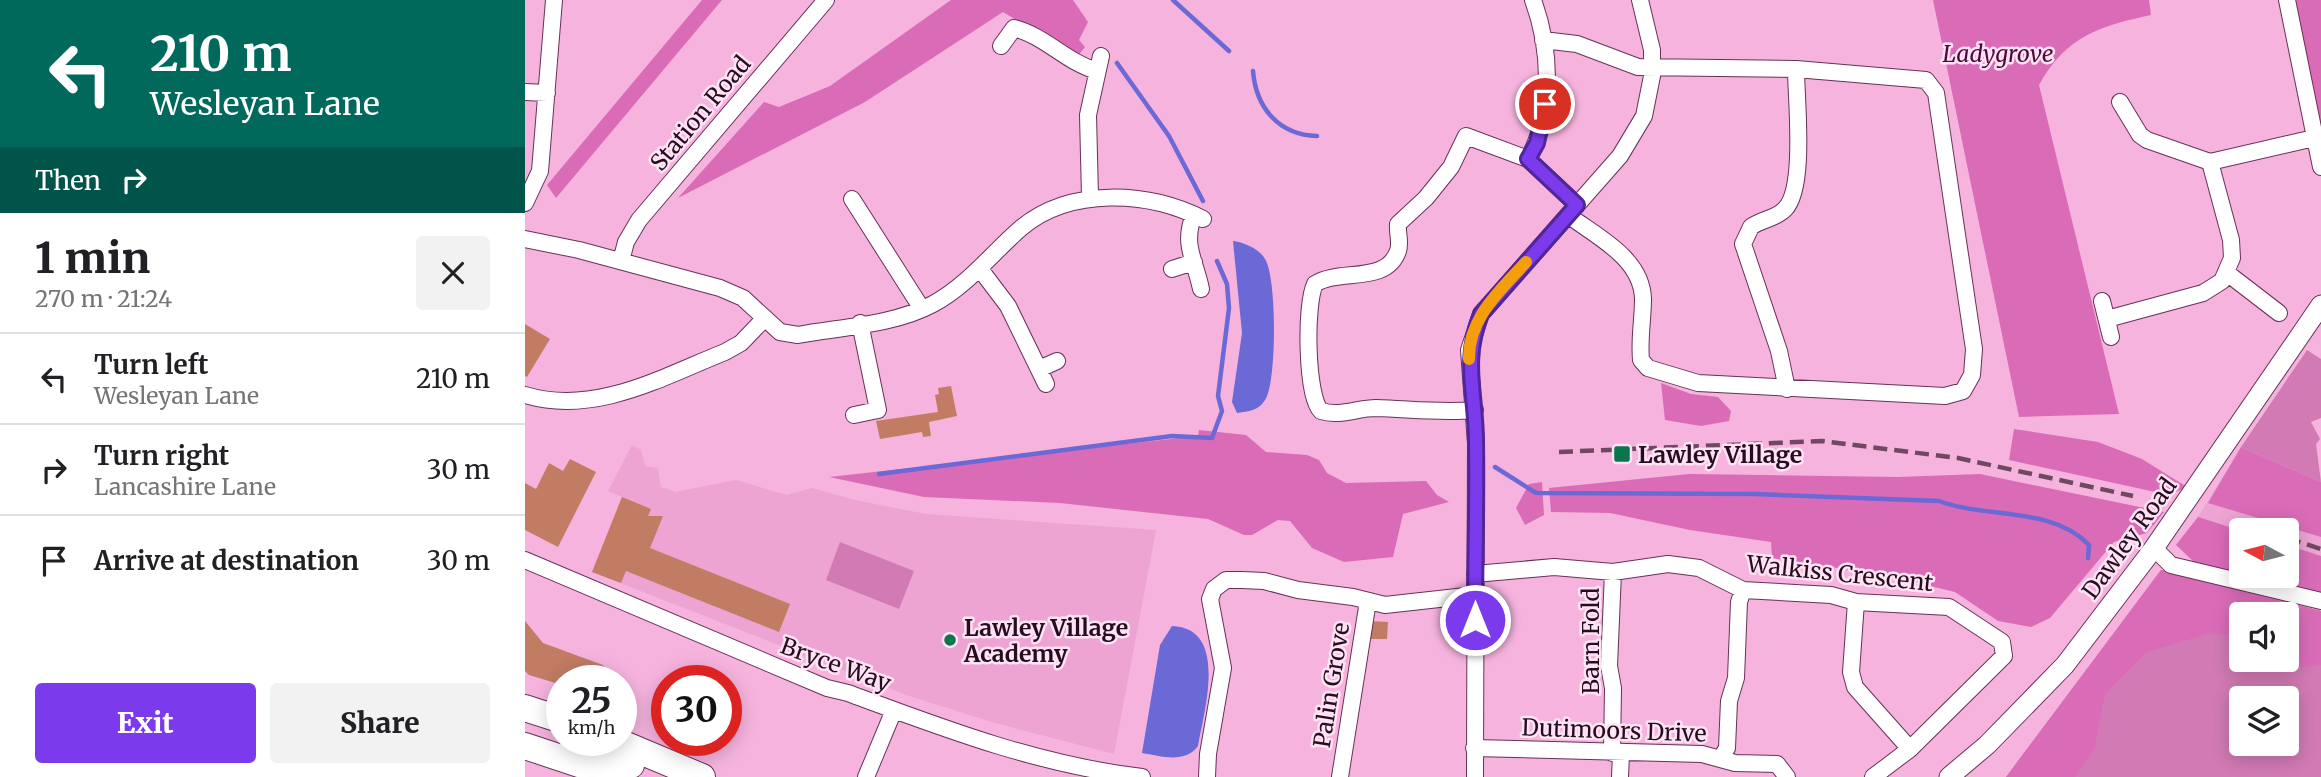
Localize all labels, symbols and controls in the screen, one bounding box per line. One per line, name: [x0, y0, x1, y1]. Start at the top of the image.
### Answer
text: 210 m: [150, 23, 291, 84]
icon: left: [35, 28, 126, 119]
park label: Ladygrove: [1943, 39, 2053, 68]
street label: Station Road: [644, 49, 757, 176]
pin: [1515, 74, 1575, 134]
text: Wesleyan Lane: [150, 84, 380, 124]
icon: arrive: [1526, 85, 1564, 123]
icon: right: [115, 161, 153, 199]
text: Then: [35, 164, 101, 197]
text: 1 min: [35, 232, 150, 284]
button: close: [416, 236, 490, 310]
text: 270 m · 21:24: [35, 284, 172, 313]
text: Turn left: [94, 348, 208, 381]
icon: left: [35, 360, 73, 398]
text: 210 m: [416, 362, 490, 395]
text: Wesleyan Lane: [94, 381, 259, 410]
text: Turn right: [94, 439, 229, 472]
place label: Lawley Village: [1638, 440, 1802, 469]
marker: Lawley Village: [1612, 444, 1632, 464]
icon: right: [35, 451, 73, 489]
text: 30 m: [427, 453, 490, 486]
text: Lancashire Lane: [94, 472, 276, 501]
street label: Dawley Road: [2075, 472, 2183, 604]
north arrow: [2229, 518, 2299, 588]
map controls: [2229, 518, 2299, 756]
icon: arrive: [35, 542, 73, 580]
text: Arrive at destination: [94, 544, 359, 577]
text: 30 m: [427, 544, 490, 577]
street label: Walkiss Crescent: [1744, 549, 1935, 597]
position arrow: [1438, 583, 1512, 657]
street label: Barn Fold: [1576, 587, 1605, 694]
button: sound: [2229, 602, 2299, 672]
place label: Lawley Village Academy: [963, 613, 1128, 668]
street label: Palin Grove: [1307, 620, 1355, 750]
street label: Bryce Way: [777, 631, 896, 698]
marker: Lawley Village Academy: [942, 632, 958, 648]
speed limit sign: 30: [651, 665, 742, 756]
text: 25: [571, 679, 612, 723]
button: Exit: [35, 683, 256, 763]
button: Share: [270, 683, 490, 763]
button: layers: [2229, 686, 2299, 756]
street label: Dutimoors Drive: [1521, 712, 1707, 748]
text: km/h: [568, 716, 615, 739]

